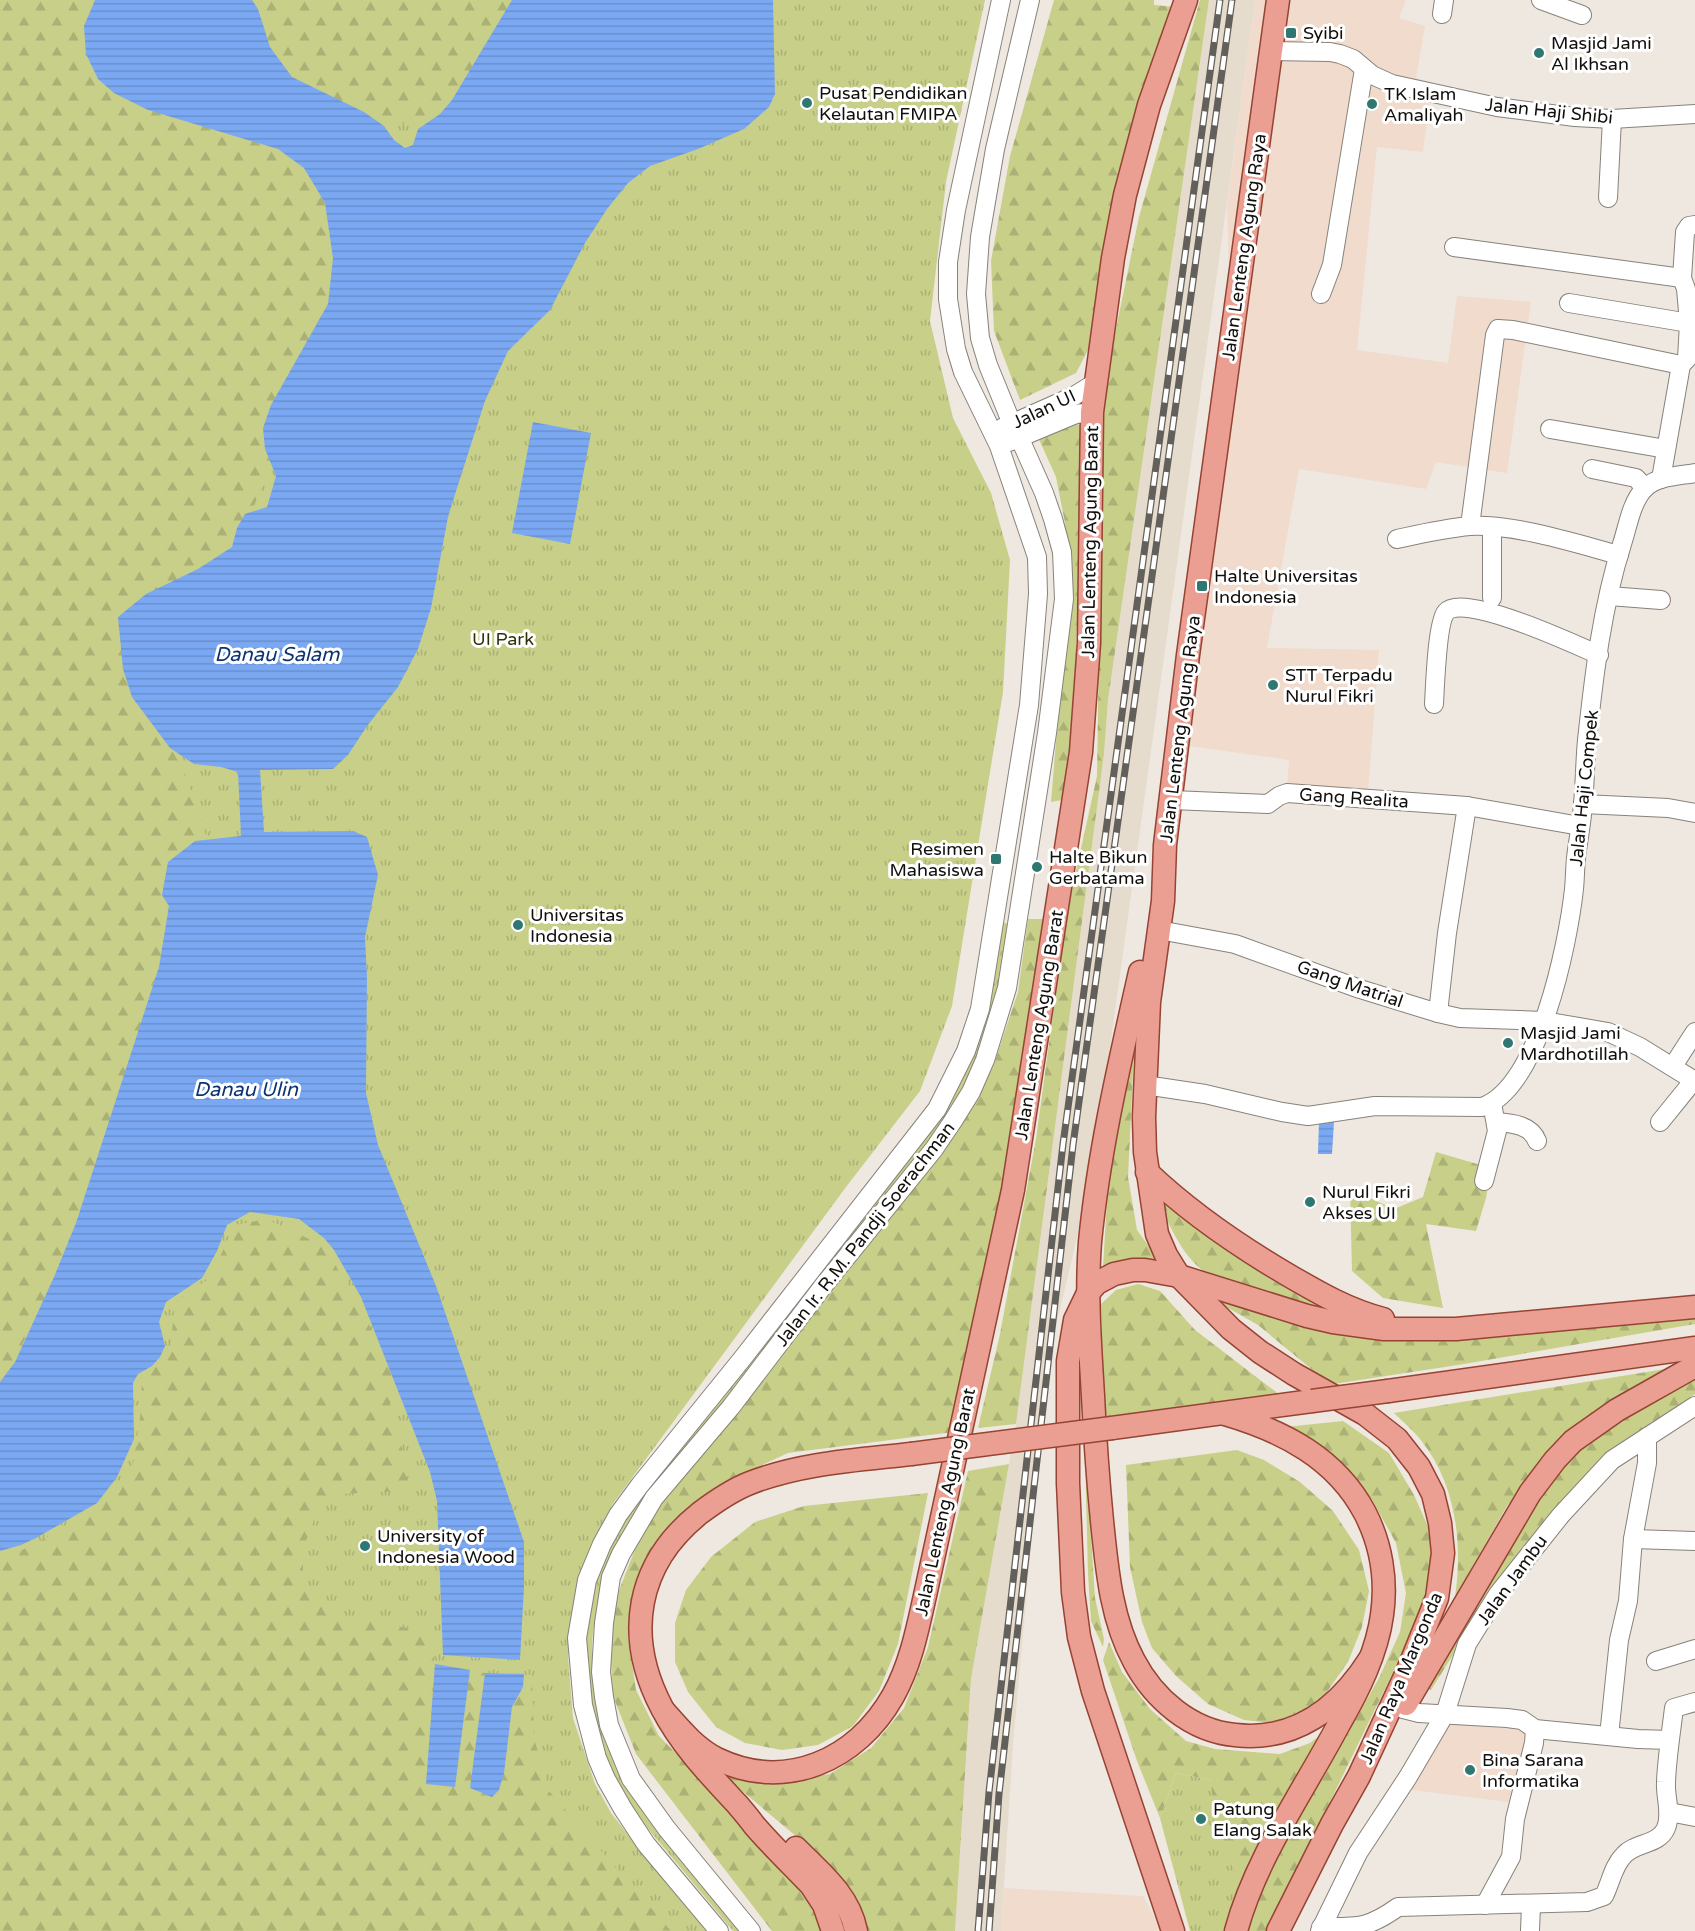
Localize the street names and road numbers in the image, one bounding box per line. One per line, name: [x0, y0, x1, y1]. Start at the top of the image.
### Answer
street label: Jalan Haji Shibi: [1484, 93, 1614, 129]
street label: Jalan Lenteng Agung Raya: [1217, 132, 1271, 362]
street label: Jalan UI: [1009, 385, 1079, 433]
street label: Jalan Lenteng Agung Barat: [1077, 425, 1103, 659]
street label: Jalan Lenteng Agung Raya: [1155, 614, 1205, 844]
street label: Jalan Haji Compek: [1565, 708, 1603, 867]
street label: Gang Realita: [1298, 783, 1410, 813]
street label: Jalan Lenteng Agung Barat: [1010, 908, 1068, 1142]
street label: Gang Matrial: [1294, 956, 1406, 1012]
street label: Jalan Ir. R.M. Pandji Soerachman: [770, 1117, 960, 1351]
street label: Jalan Lenteng Agung Barat: [910, 1386, 980, 1618]
street label: Jalan Jambu: [1472, 1531, 1552, 1629]
street label: Jalan Raya Margonda: [1355, 1589, 1447, 1767]

